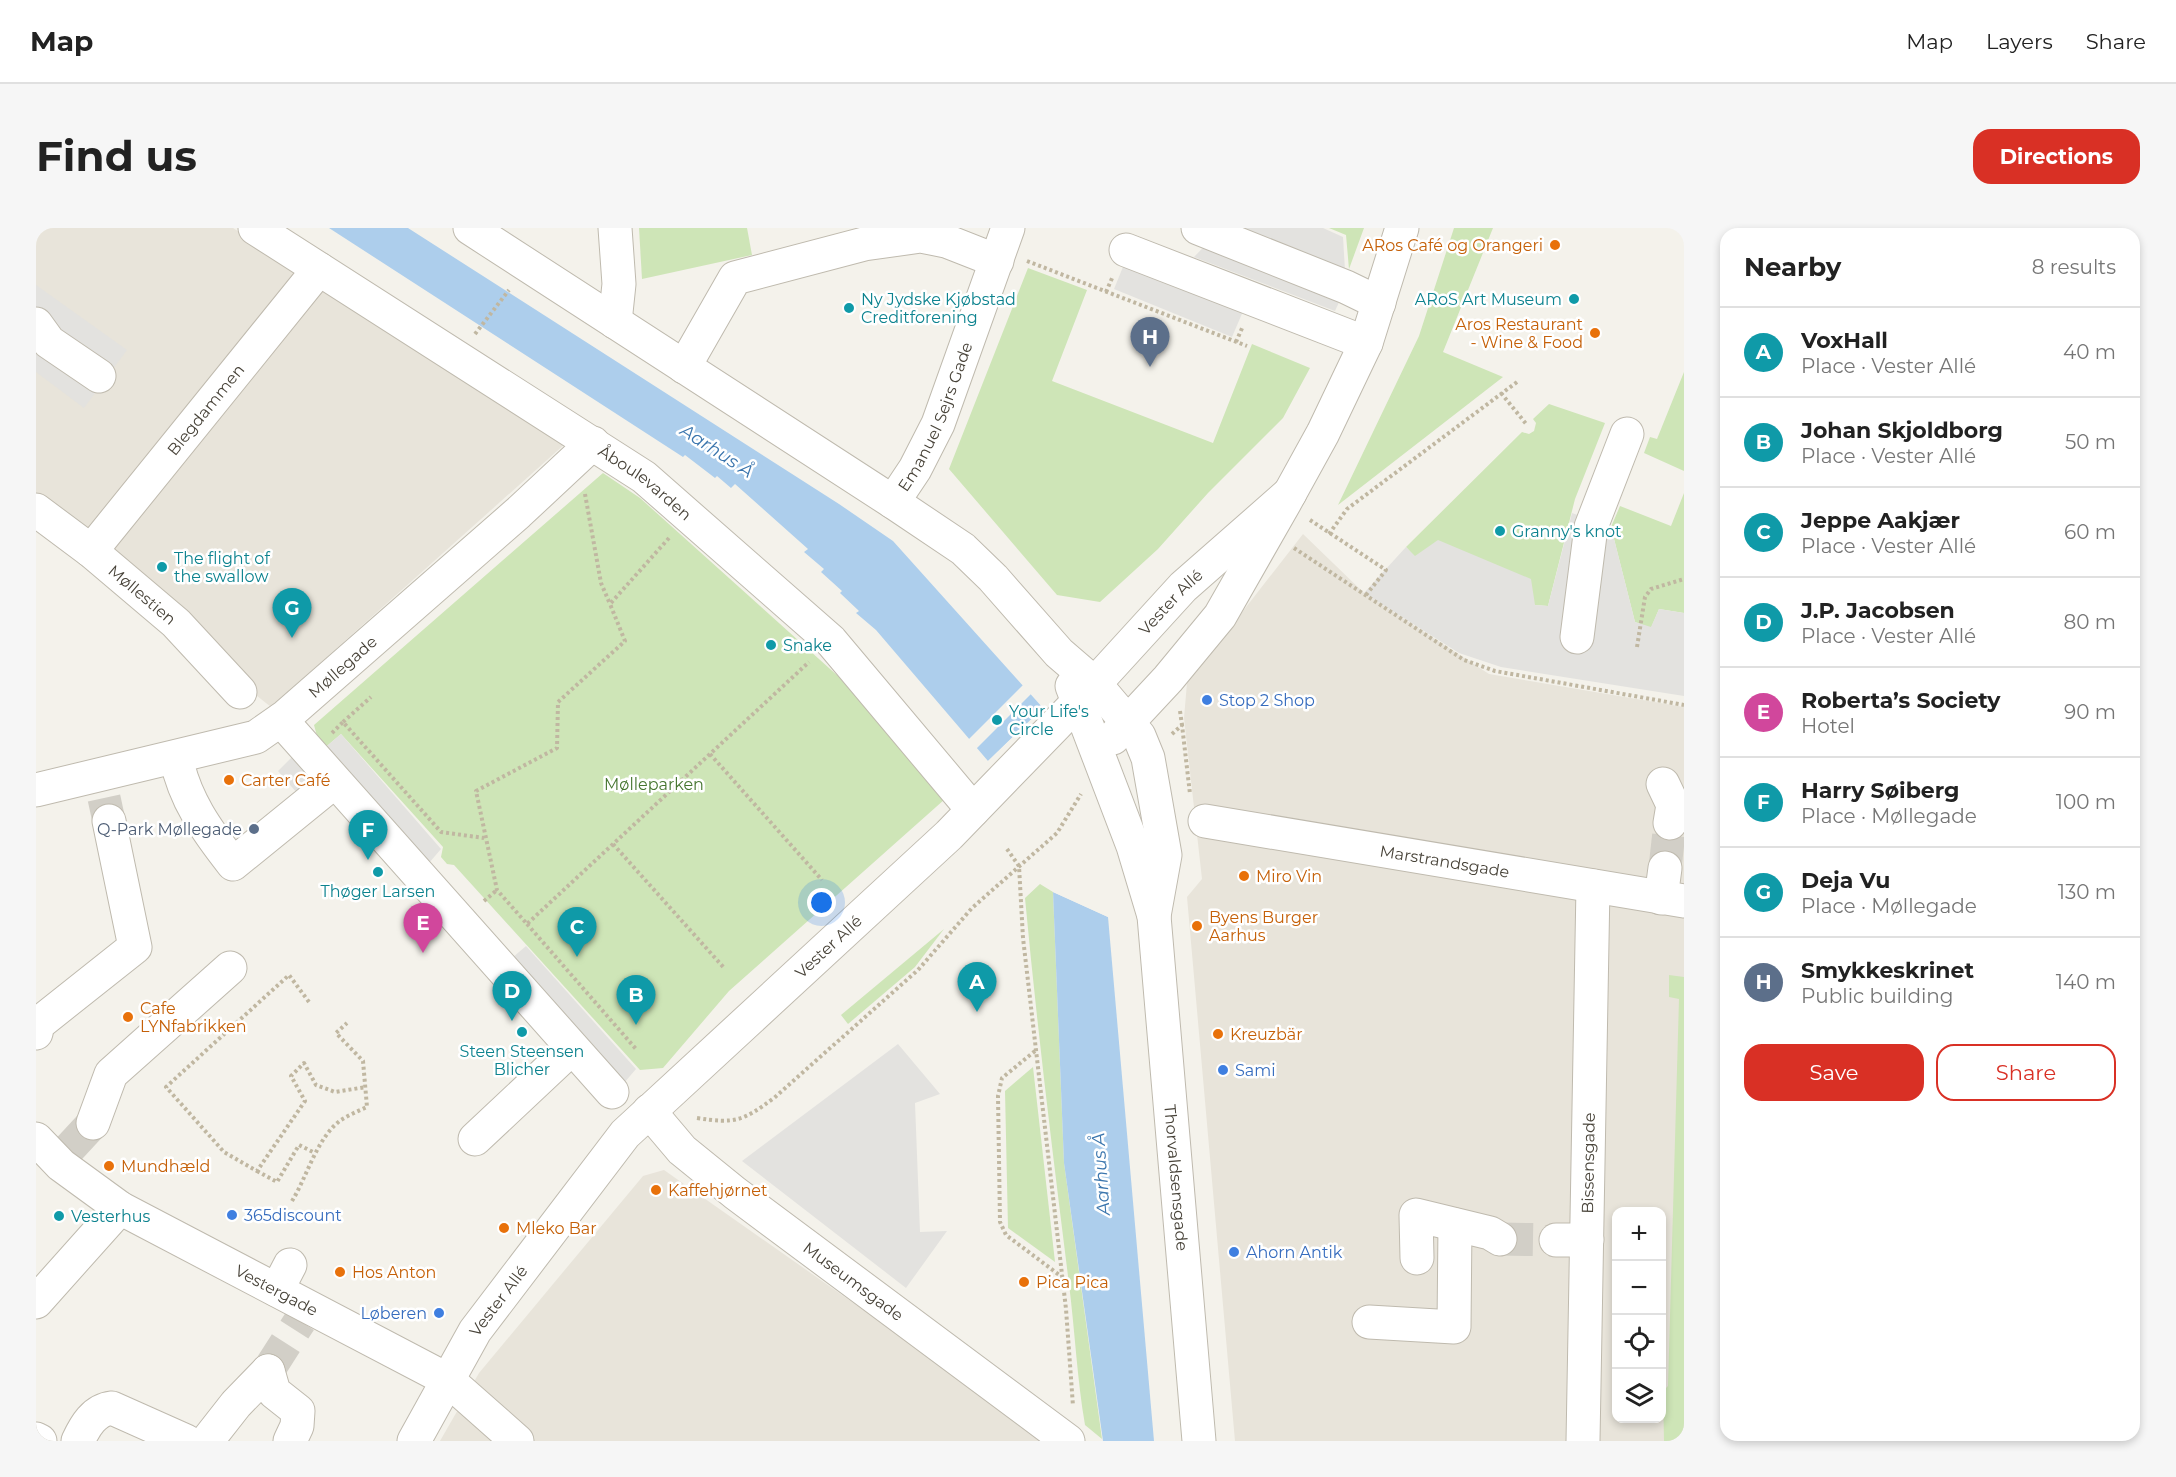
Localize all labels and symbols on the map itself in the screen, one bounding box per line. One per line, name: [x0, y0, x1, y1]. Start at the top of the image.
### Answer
place label: ARos Café og Orangeri: [1362, 236, 1543, 255]
marker: ARos Café og Orangeri: [1548, 238, 1562, 252]
place label: Ny Jydske Kjøbstad Creditforening: [861, 290, 1016, 327]
place label: ARoS Art Museum: [1415, 290, 1562, 309]
marker: ARoS Art Museum: [1567, 292, 1581, 306]
marker: Ny Jydske Kjøbstad Creditforening: [842, 301, 856, 315]
place label: Aros Restaurant - Wine & Food: [1455, 315, 1583, 352]
pin: H: [1130, 318, 1170, 367]
marker: Aros Restaurant - Wine & Food: [1588, 326, 1602, 340]
street label: Emanuel Sejrs Gade: [894, 339, 977, 495]
street label: Blegdammen: [163, 360, 248, 459]
water label: Aarhus Å: [675, 418, 758, 483]
street label: Åboulevarden: [595, 441, 695, 524]
place label: Granny's knot: [1512, 522, 1622, 541]
marker: Granny's knot: [1493, 524, 1507, 538]
place label: The flight of the swallow: [174, 549, 270, 586]
marker: The flight of the swallow: [155, 560, 169, 574]
street label: Møllestien: [104, 561, 180, 629]
street label: Vester Allé: [1135, 565, 1207, 639]
pin: G: [272, 588, 312, 638]
street label: Møllegade: [305, 632, 381, 702]
place label: Snake: [783, 636, 832, 655]
marker: Snake: [764, 638, 778, 652]
place label: Stop 2 Shop: [1219, 691, 1315, 710]
marker: Stop 2 Shop: [1200, 693, 1214, 707]
place label: Your Life's Circle: [1009, 702, 1089, 739]
marker: Your Life's Circle: [990, 713, 1004, 727]
place label: Carter Café: [241, 771, 330, 790]
marker: Carter Café: [222, 773, 236, 787]
park label: Mølleparken: [604, 775, 704, 794]
pin: F: [348, 810, 388, 860]
place label: Q-Park Møllegade: [97, 820, 242, 839]
marker: Q-Park Møllegade: [247, 822, 261, 836]
street label: Marstrandsgade: [1378, 841, 1511, 882]
marker: Thøger Larsen: [371, 865, 385, 879]
place label: Miro Vin: [1256, 867, 1322, 886]
marker: Miro Vin: [1237, 869, 1251, 883]
place label: Thøger Larsen: [321, 882, 435, 901]
your location: [807, 888, 836, 917]
pin: E: [404, 904, 442, 953]
pin: C: [558, 908, 596, 957]
place label: Byens Burger Aarhus: [1209, 908, 1318, 945]
street label: Vester Allé: [791, 911, 866, 982]
marker: Byens Burger Aarhus: [1190, 919, 1204, 933]
pin: A: [958, 962, 996, 1012]
pin: D: [492, 972, 532, 1021]
pin: B: [616, 976, 656, 1025]
place label: Cafe LYNfabrikken: [140, 999, 247, 1036]
marker: Cafe LYNfabrikken: [121, 1010, 135, 1024]
marker: Steen Steensen Blicher: [515, 1025, 529, 1039]
place label: Kreuzbär: [1230, 1025, 1303, 1044]
marker: Kreuzbär: [1211, 1027, 1225, 1041]
place label: Steen Steensen Blicher: [460, 1042, 584, 1079]
place label: Sami: [1235, 1061, 1276, 1080]
marker: Sami: [1216, 1063, 1230, 1077]
street label: Thorvaldsensgade: [1160, 1104, 1192, 1252]
street label: Bissensgade: [1578, 1112, 1599, 1214]
water label: Aarhus Å: [1086, 1132, 1115, 1217]
place label: Mundhæld: [121, 1157, 210, 1176]
marker: Mundhæld: [102, 1159, 116, 1173]
place label: Kaffehjørnet: [668, 1181, 768, 1200]
marker: Kaffehjørnet: [649, 1183, 663, 1197]
place label: 365discount: [244, 1206, 342, 1225]
place label: Vesterhus: [71, 1207, 150, 1226]
marker: 365discount: [225, 1208, 239, 1222]
marker: Vesterhus: [52, 1209, 66, 1223]
place label: Mleko Bar: [516, 1219, 597, 1238]
marker: Mleko Bar: [497, 1221, 511, 1235]
street label: Museumsgade: [799, 1238, 907, 1325]
place label: Ahorn Antik: [1246, 1243, 1343, 1262]
marker: Ahorn Antik: [1227, 1245, 1241, 1259]
street label: Vestergade: [232, 1261, 321, 1320]
street label: Vester Allé: [466, 1262, 532, 1340]
place label: Hos Anton: [352, 1263, 436, 1282]
marker: Hos Anton: [333, 1265, 347, 1279]
place label: Pica Pica: [1036, 1273, 1109, 1292]
marker: Pica Pica: [1017, 1275, 1031, 1289]
place label: Løberen: [360, 1304, 427, 1323]
marker: Løberen: [432, 1306, 446, 1320]

